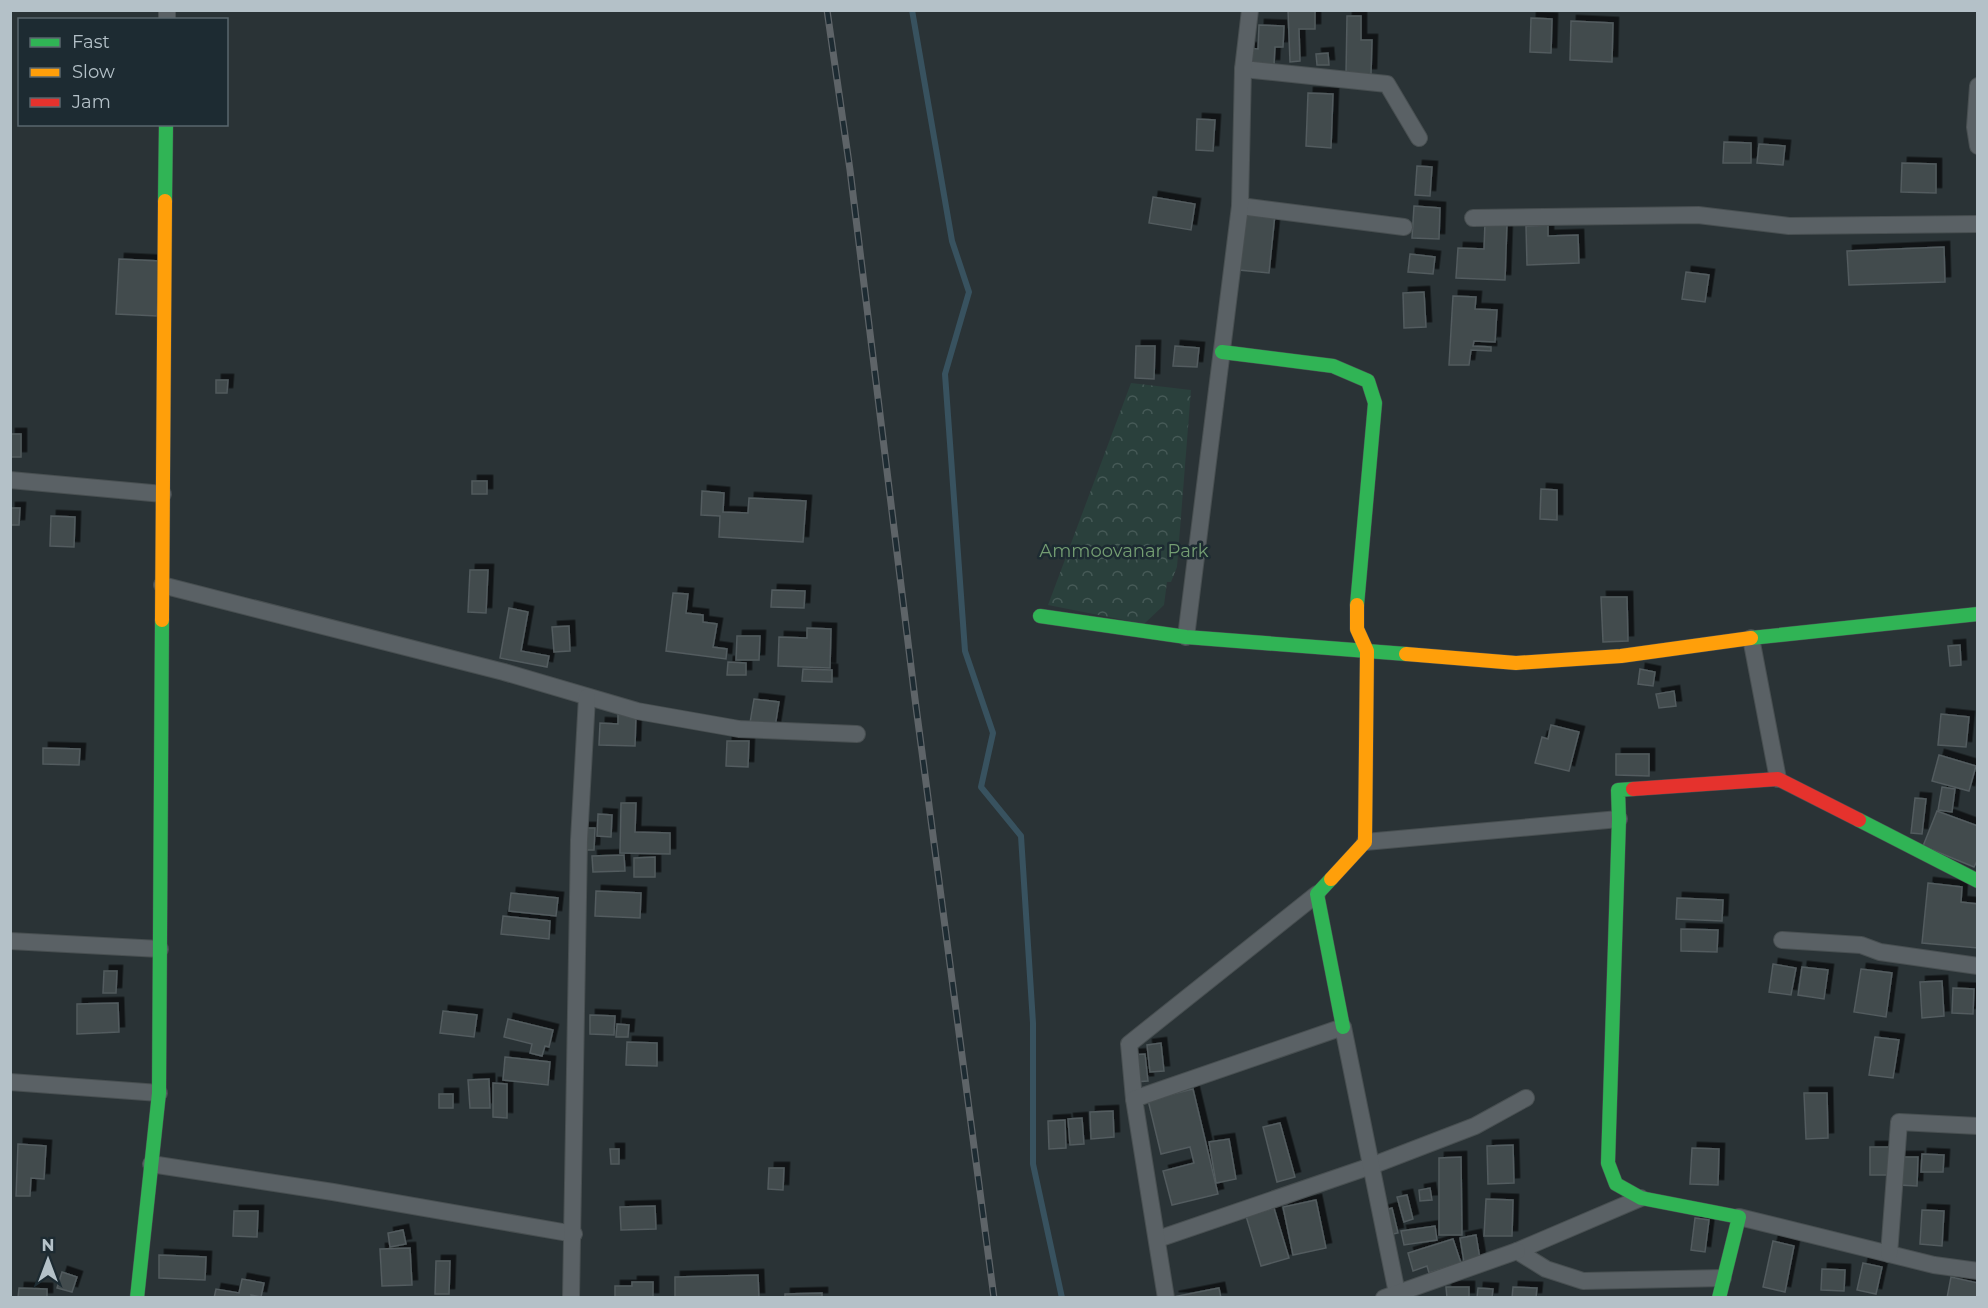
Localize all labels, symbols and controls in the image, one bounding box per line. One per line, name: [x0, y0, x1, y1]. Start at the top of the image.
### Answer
legend: [18, 18, 228, 126]
text: Fast: [72, 31, 110, 53]
text: Slow: [72, 61, 115, 83]
text: Jam: [71, 91, 111, 113]
park label: Ammoovanar Park: [1039, 540, 1209, 562]
north arrow: [18, 1230, 78, 1290]
text: N: [42, 1236, 54, 1255]

